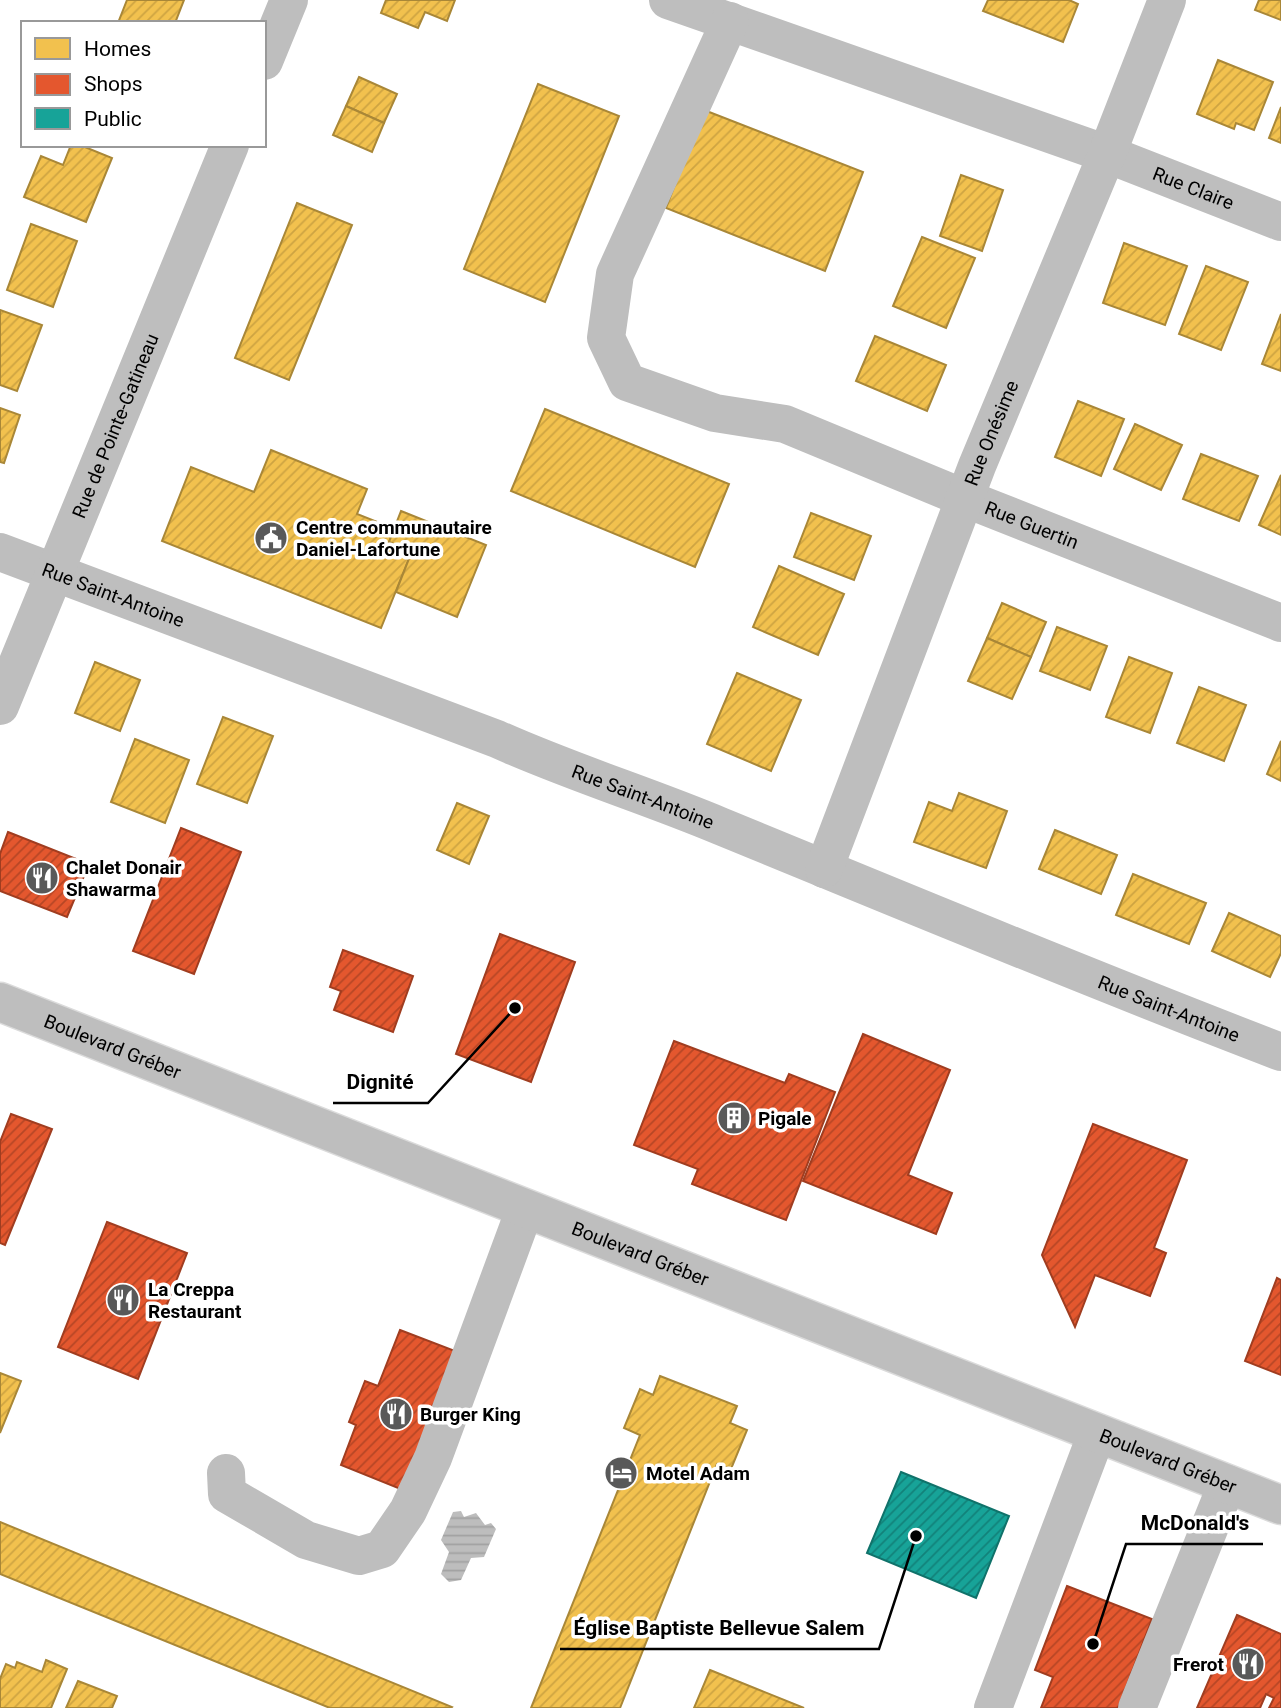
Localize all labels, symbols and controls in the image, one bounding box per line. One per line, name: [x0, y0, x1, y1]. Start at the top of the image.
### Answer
legend: [21, 21, 266, 147]
text: Homes: [84, 37, 151, 61]
text: Shops: [84, 72, 143, 96]
text: Public: [84, 107, 142, 131]
street label: Rue Claire: [1149, 162, 1237, 214]
street label: Rue de Pointe-Gatineau: [67, 330, 163, 522]
street label: Rue Onésime: [960, 377, 1023, 489]
street label: Rue Guertin: [981, 496, 1082, 554]
place label: Centre communautaire Daniel-Lafortune: [296, 516, 492, 561]
public building icon: Centre communautaire Daniel-Lafortune: [252, 519, 290, 557]
street label: Rue Saint-Antoine: [39, 558, 187, 632]
street label: Rue Saint-Antoine: [569, 760, 717, 834]
place label: Chalet Donair Shawarma: [66, 856, 182, 901]
restaurant icon: Chalet Donair Shawarma: [23, 859, 61, 897]
street label: Rue Saint-Antoine: [1095, 971, 1243, 1047]
street label: Boulevard Gréber: [41, 1009, 185, 1084]
callout: Dignité: [333, 1061, 428, 1103]
text: Dignité: [347, 1070, 413, 1094]
building icon: Pigale: [715, 1099, 753, 1137]
place label: Pigale: [758, 1107, 812, 1130]
street label: Boulevard Gréber: [568, 1217, 713, 1291]
place label: La Creppa Restaurant: [148, 1278, 242, 1323]
restaurant icon: La Creppa Restaurant: [104, 1281, 142, 1319]
restaurant icon: Burger King: [377, 1395, 415, 1433]
place label: Burger King: [420, 1403, 521, 1426]
street label: Boulevard Gréber: [1096, 1424, 1240, 1499]
hotel icon: Motel Adam: [602, 1454, 640, 1492]
place label: Motel Adam: [646, 1462, 750, 1485]
callout: McDonald's: [1126, 1502, 1263, 1544]
text: McDonald's: [1141, 1511, 1249, 1535]
callout: Église Baptiste Bellevue Salem: [560, 1607, 879, 1649]
text: Église Baptiste Bellevue Salem: [574, 1616, 864, 1640]
restaurant icon: Frerot: [1229, 1645, 1267, 1683]
place label: Frerot: [1173, 1653, 1225, 1676]

